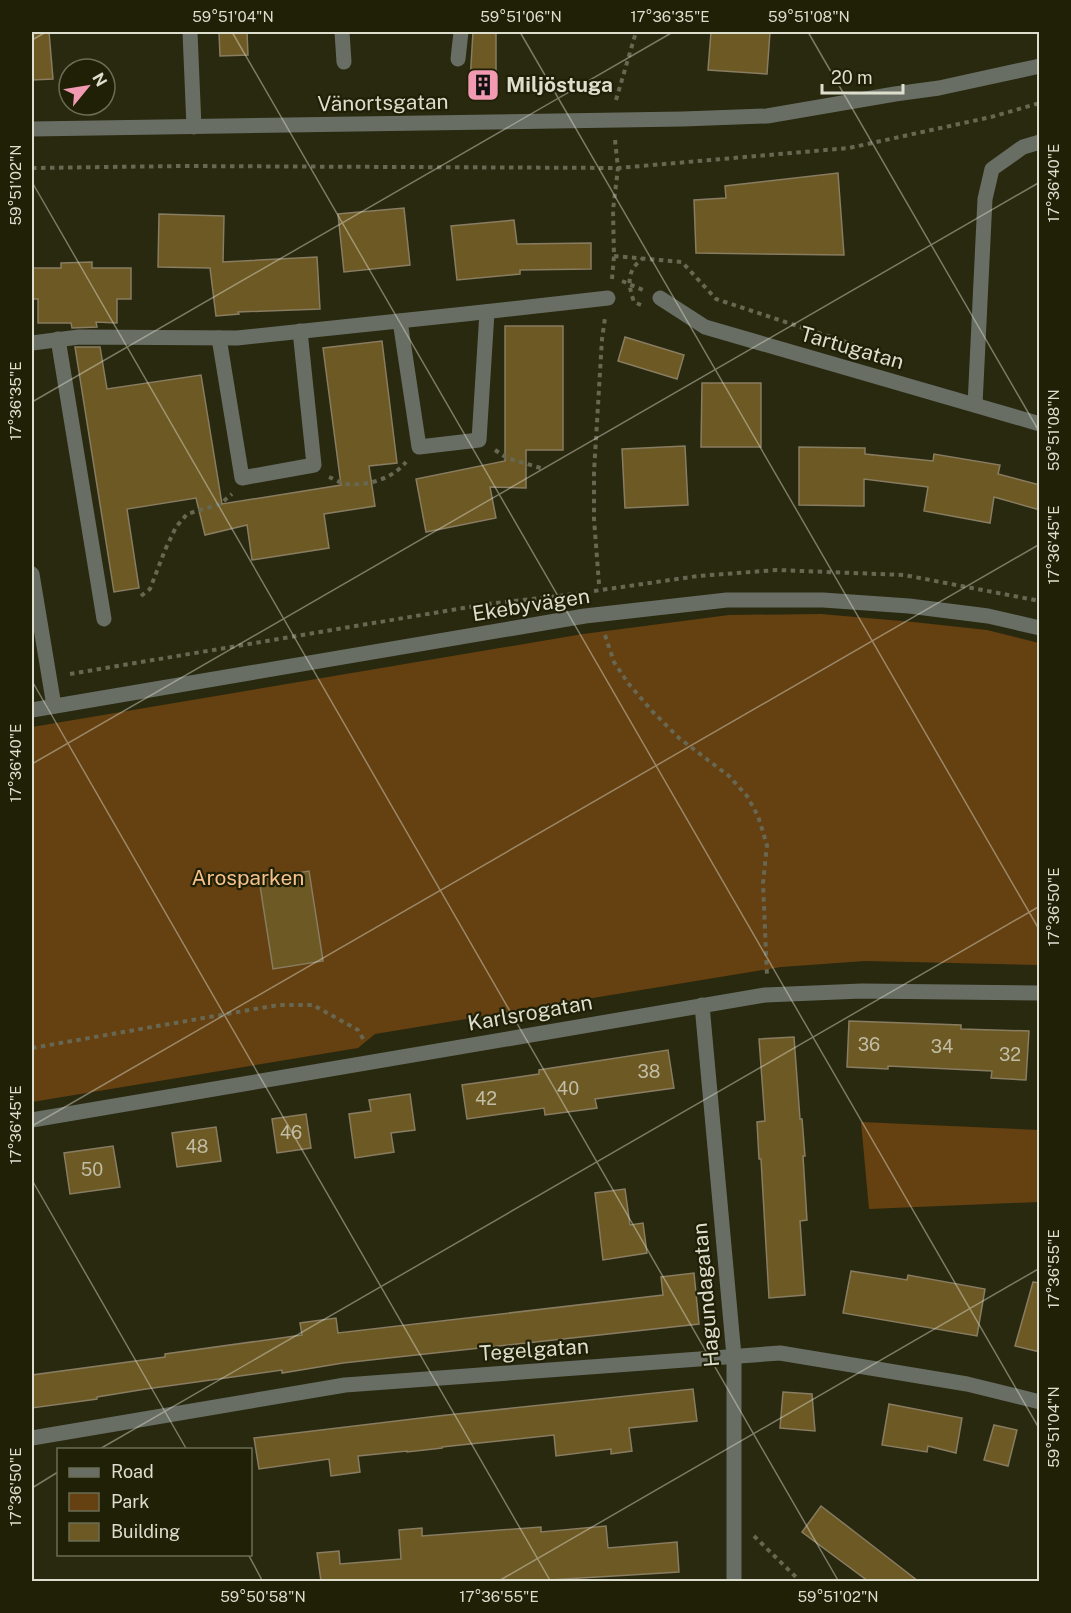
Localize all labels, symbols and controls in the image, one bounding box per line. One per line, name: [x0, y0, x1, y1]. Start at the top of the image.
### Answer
text: 59°51'04"N: [192, 8, 274, 25]
text: 59°51'06"N: [480, 8, 562, 25]
text: 17°36'35"E: [630, 8, 710, 25]
text: 59°51'08"N: [768, 8, 850, 25]
north arrow: [57, 57, 117, 117]
scale bar: [822, 57, 903, 95]
building icon: Miljöstuga: [465, 67, 501, 103]
text: 20 m: [831, 67, 873, 88]
text: N: [88, 70, 111, 90]
place label: Miljöstuga: [506, 72, 613, 97]
street label: Vänortsgatan: [317, 89, 449, 116]
text: 59°51'02"N: [7, 144, 24, 226]
text: 17°36'40"E: [1045, 144, 1062, 222]
street label: Tartugatan: [797, 321, 907, 374]
text: 17°36'35"E: [7, 361, 24, 441]
text: 59°51'08"N: [1045, 389, 1062, 471]
text: 17°36'45"E: [1045, 505, 1062, 585]
street label: Ekebyvägen: [470, 583, 591, 626]
text: 17°36'40"E: [7, 724, 24, 802]
park label: Arosparken: [192, 865, 304, 890]
text: 17°36'50"E: [1045, 868, 1062, 946]
street label: Karlsrogatan: [466, 989, 594, 1036]
house number: 36: [858, 1034, 880, 1055]
house number: 34: [931, 1036, 953, 1057]
house number: 32: [999, 1044, 1021, 1065]
house number: 38: [638, 1061, 660, 1082]
house number: 40: [557, 1078, 579, 1099]
text: 17°36'45"E: [7, 1085, 24, 1165]
house number: 42: [475, 1088, 497, 1109]
house number: 46: [280, 1122, 302, 1143]
house number: 48: [186, 1136, 208, 1157]
house number: 50: [81, 1159, 103, 1180]
street label: Hagundagatan: [687, 1222, 724, 1368]
text: 17°36'55"E: [1045, 1229, 1062, 1309]
street label: Tegelgatan: [478, 1333, 590, 1366]
text: 59°51'04"N: [1045, 1386, 1062, 1468]
text: 17°36'50"E: [7, 1448, 24, 1526]
legend: [57, 1448, 252, 1556]
text: Road: [111, 1461, 154, 1482]
text: Park: [111, 1491, 149, 1512]
text: Building: [111, 1521, 180, 1542]
text: 59°50'58"N: [220, 1588, 306, 1605]
text: 17°36'55"E: [459, 1588, 539, 1605]
text: 59°51'02"N: [797, 1588, 879, 1605]

